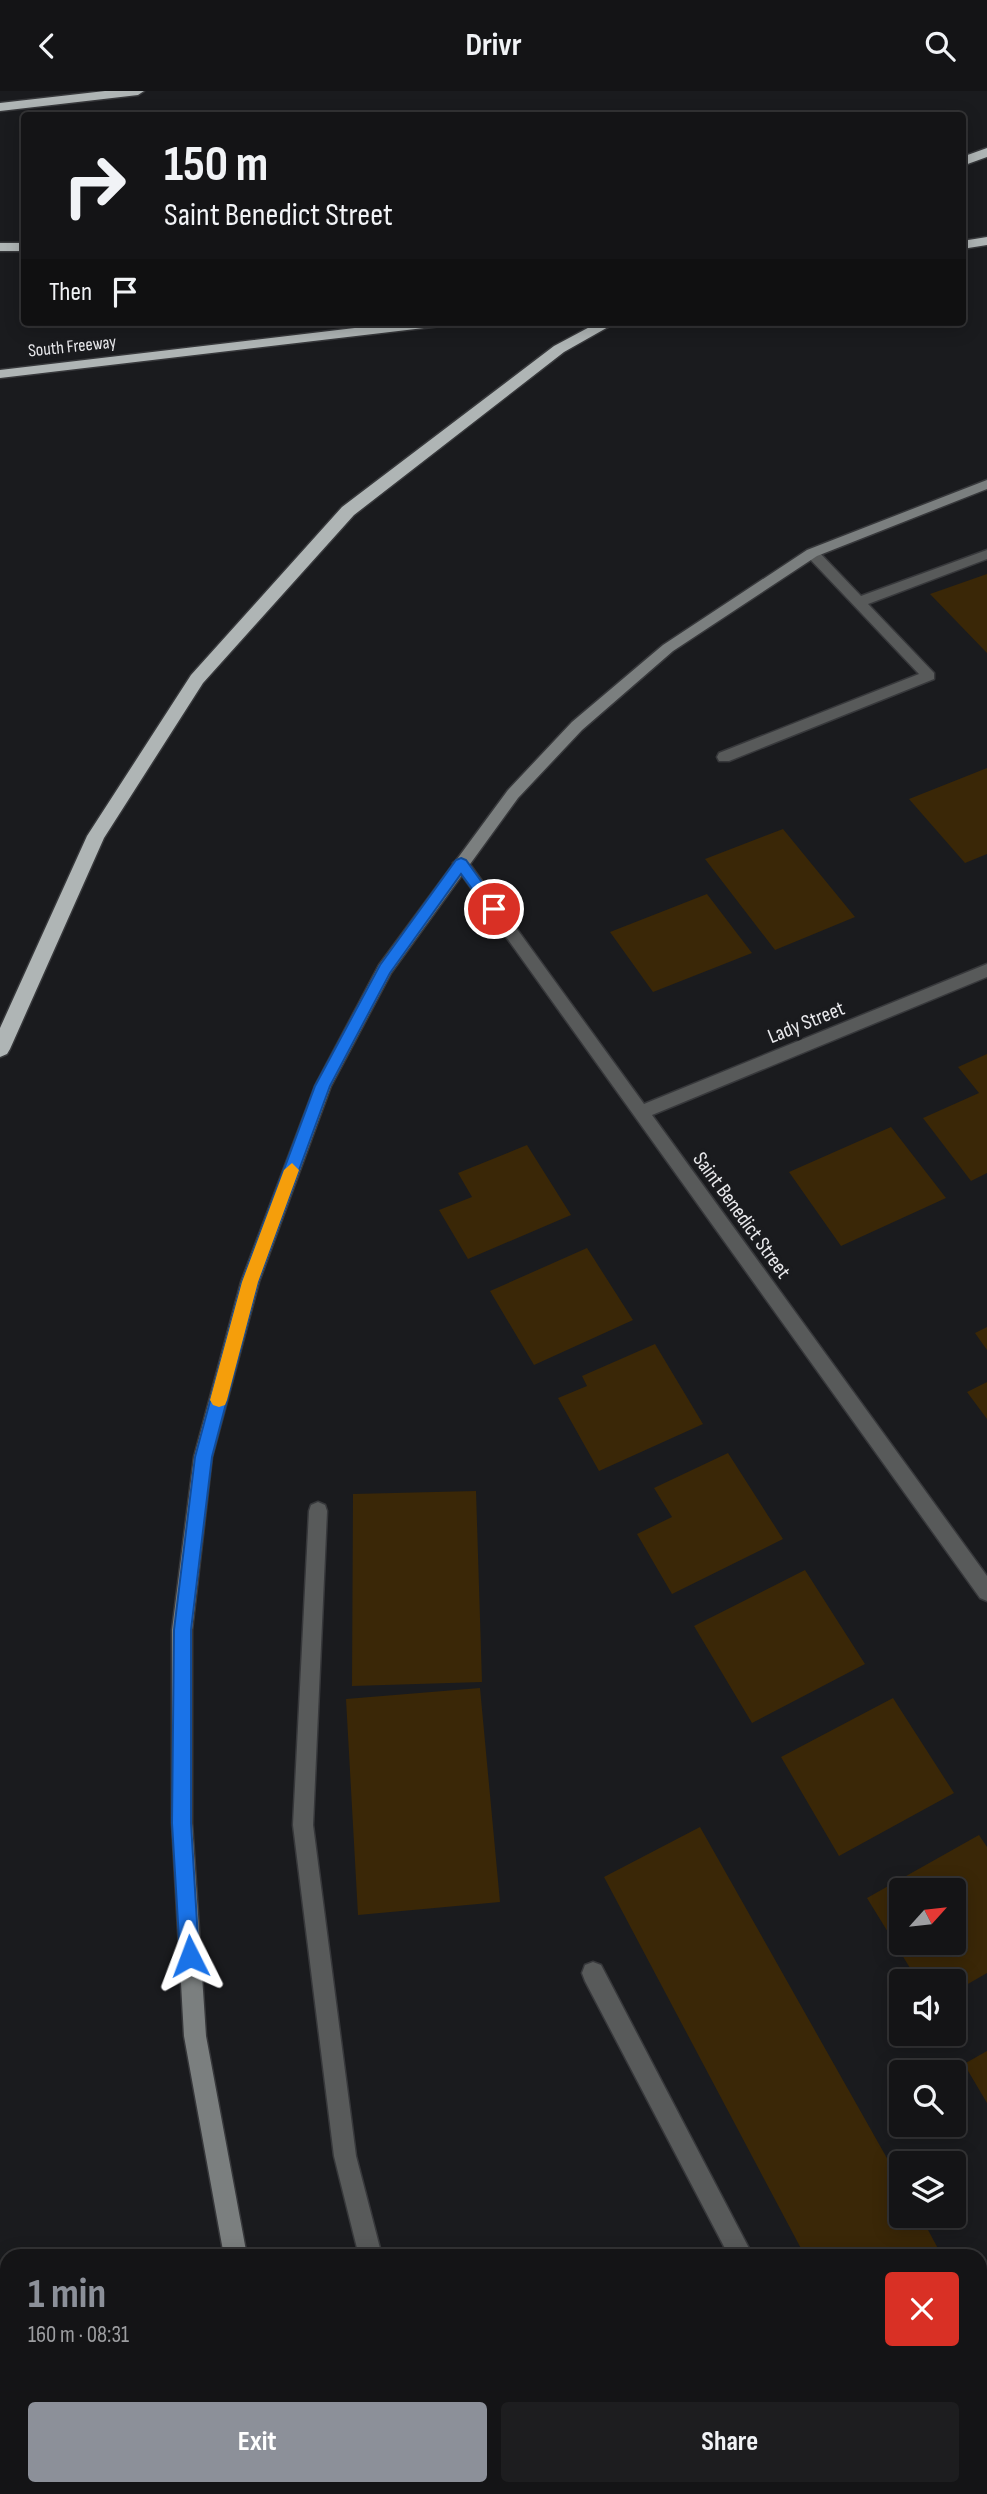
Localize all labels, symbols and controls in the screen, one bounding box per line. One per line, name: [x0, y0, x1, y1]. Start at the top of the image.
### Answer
text: Drivr: [465, 26, 522, 65]
icon: back: [28, 27, 66, 65]
icon: search: [921, 27, 959, 65]
text: 150 m: [164, 136, 268, 195]
icon: right: [49, 140, 140, 231]
text: Saint Benedict Street: [164, 196, 393, 235]
icon: arrive: [106, 273, 144, 311]
text: Then: [49, 277, 92, 308]
street label: South Freeway: [27, 331, 117, 362]
pin: [464, 879, 524, 939]
icon: arrive: [475, 890, 513, 928]
street label: Lady Street: [764, 996, 848, 1049]
street label: Saint Benedict Street: [687, 1147, 796, 1283]
north arrow: [889, 1878, 966, 1955]
map controls: [889, 1878, 966, 2228]
position arrow: [153, 1919, 227, 1993]
button: sound: [889, 1969, 966, 2046]
button: search: [889, 2060, 966, 2137]
button: layers: [889, 2151, 966, 2228]
text: 1 min: [28, 2269, 106, 2320]
button: close: [885, 2272, 959, 2346]
text: 160 m · 08:31: [28, 2321, 129, 2349]
button: Exit: [28, 2402, 487, 2482]
button: Share: [501, 2402, 959, 2482]

